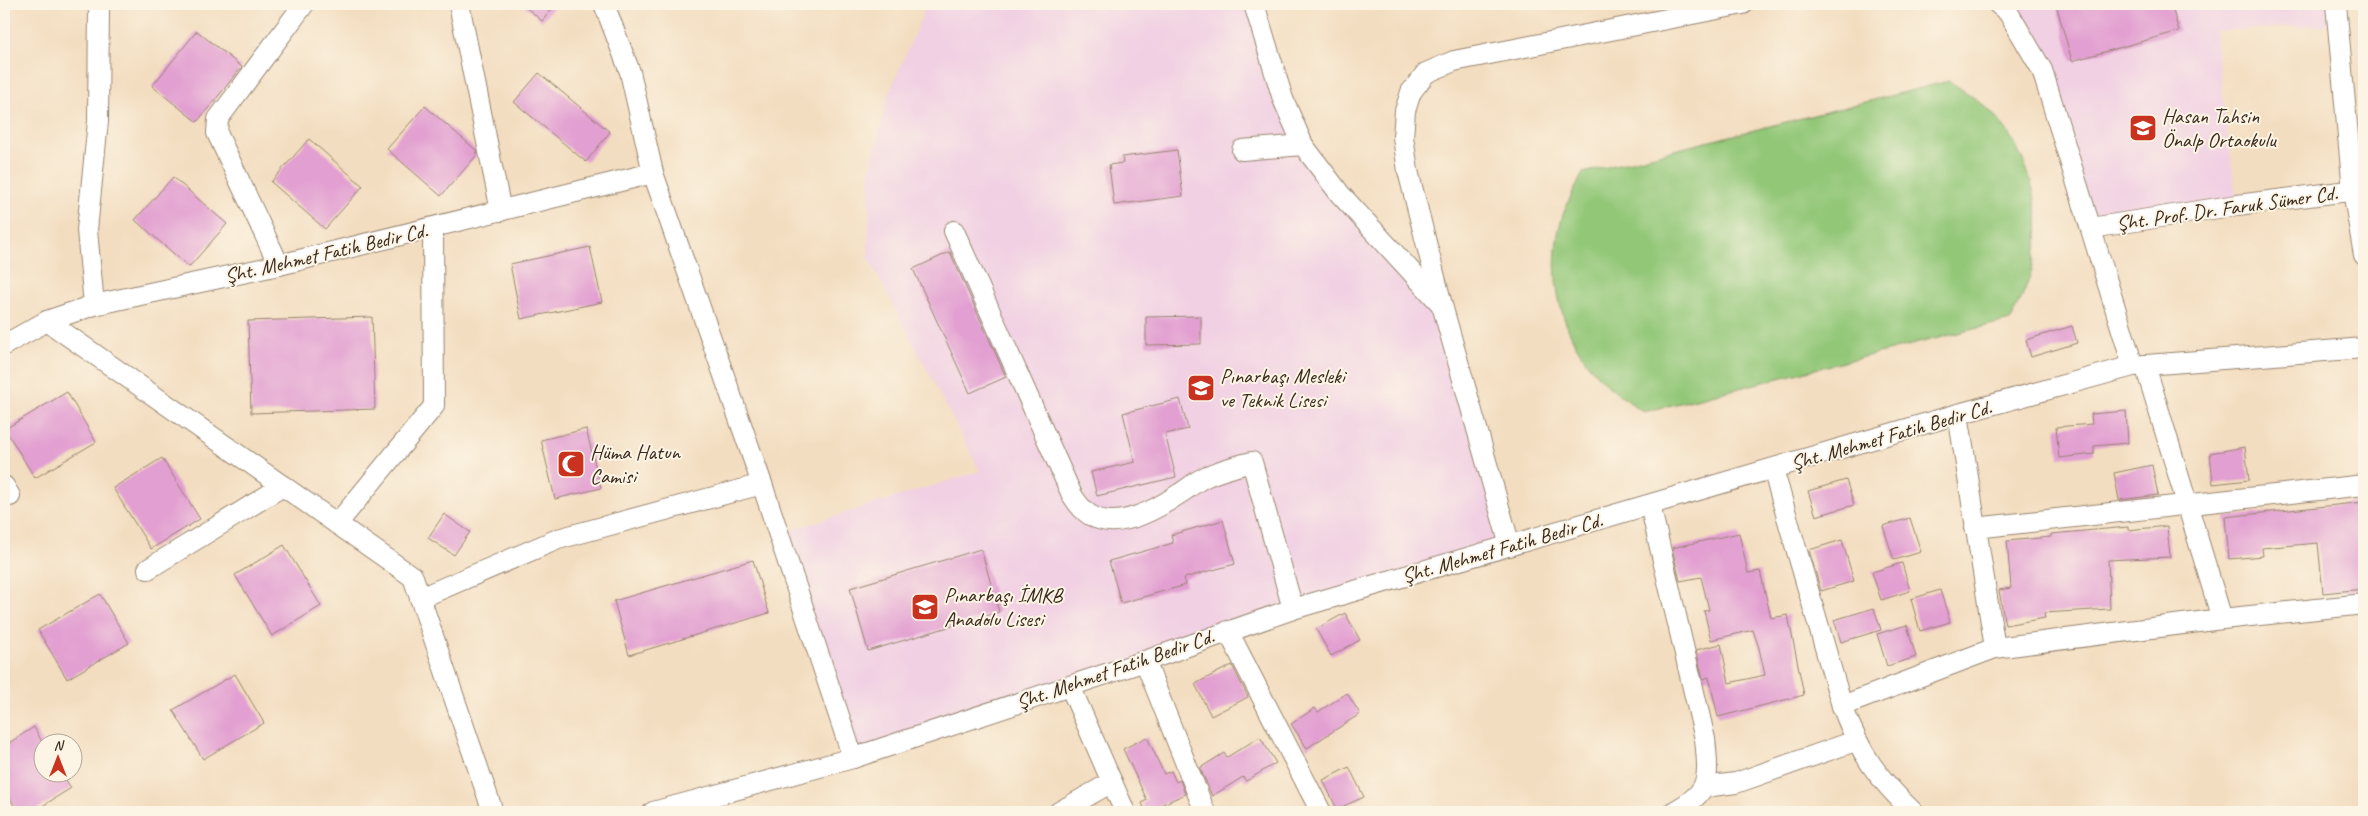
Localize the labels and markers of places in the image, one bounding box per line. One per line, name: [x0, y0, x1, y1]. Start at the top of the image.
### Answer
place label: Hasan Tahsin Önalp Ortaokulu: [2162, 103, 2277, 153]
school or university icon: Hasan Tahsin Önalp Ortaokulu: [2128, 113, 2158, 143]
place label: Pınarbaşı Mesleki ve Teknik Lisesi: [1220, 363, 1348, 413]
school or university icon: Pınarbaşı Mesleki ve Teknik Lisesi: [1186, 373, 1216, 403]
place label: Hüma Hatun Camisi: [590, 439, 682, 489]
mosque icon: Hüma Hatun Camisi: [556, 449, 586, 479]
place label: Pınarbaşı İMKB Anadolu Lisesi: [944, 582, 1064, 632]
school or university icon: Pınarbaşı İMKB Anadolu Lisesi: [910, 592, 940, 622]

